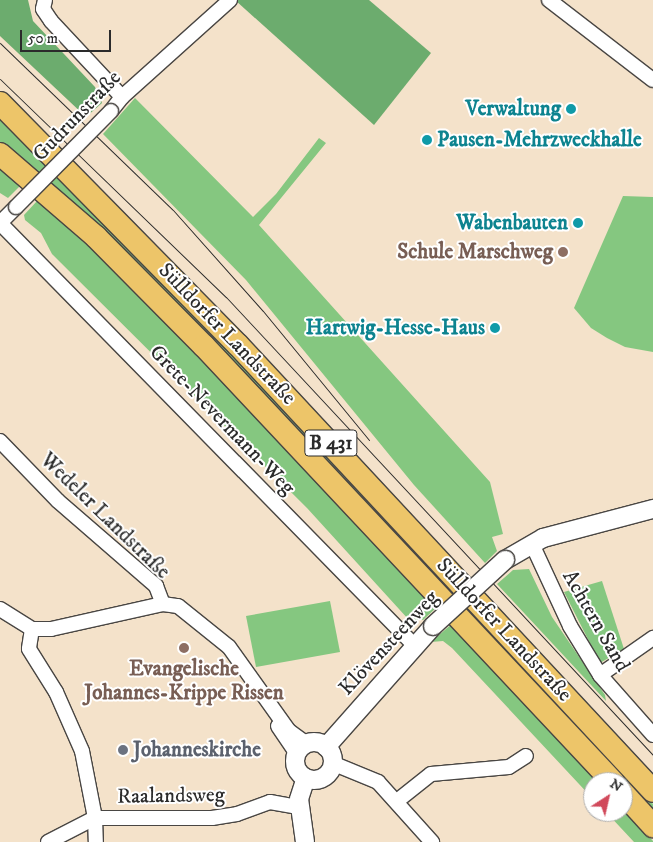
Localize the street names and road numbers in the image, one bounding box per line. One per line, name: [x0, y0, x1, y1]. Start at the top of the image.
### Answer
street label: Gudrunstraße: [28, 65, 126, 167]
street label: Sülldorfer Landstraße: [153, 258, 301, 410]
street label: Grete-Nevermann-Weg: [144, 340, 300, 500]
road number: B 431: [304, 426, 358, 460]
street label: Wedeler Landstraße: [35, 448, 175, 584]
street label: Sülldorfer Landstraße: [431, 553, 577, 707]
street label: Achtern Sand: [557, 566, 635, 676]
street label: Klövensteenweg: [334, 585, 444, 701]
street label: Raalandsweg: [117, 782, 225, 810]

